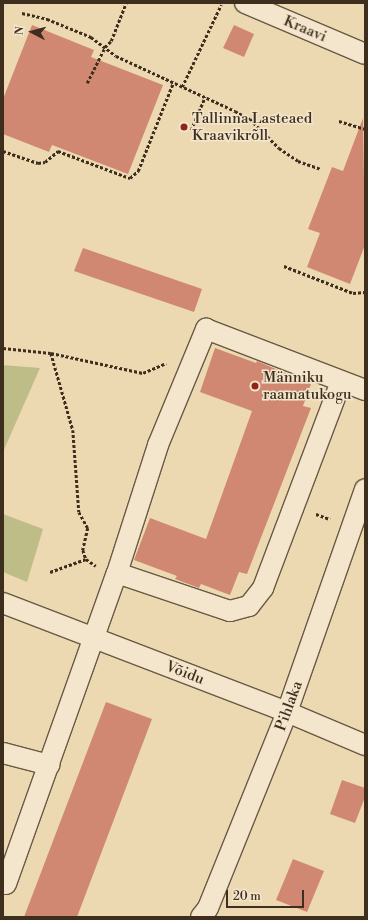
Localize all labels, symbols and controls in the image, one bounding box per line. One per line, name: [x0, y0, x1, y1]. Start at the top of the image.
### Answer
north arrow: [12, 12, 52, 52]
street label: Kraavi: [281, 12, 329, 46]
text: N: [13, 26, 27, 36]
place label: Tallinna Lasteaed Kraavikrõll: [192, 109, 312, 144]
marker: Tallinna Lasteaed Kraavikrõll: [179, 122, 189, 132]
place label: Männiku raamatukogu: [263, 368, 352, 403]
marker: Männiku raamatukogu: [250, 381, 260, 391]
street label: Võidu: [163, 657, 207, 689]
street label: Pihlaka: [272, 678, 306, 734]
scale bar: [228, 882, 306, 908]
text: 20 m: [233, 889, 261, 904]

